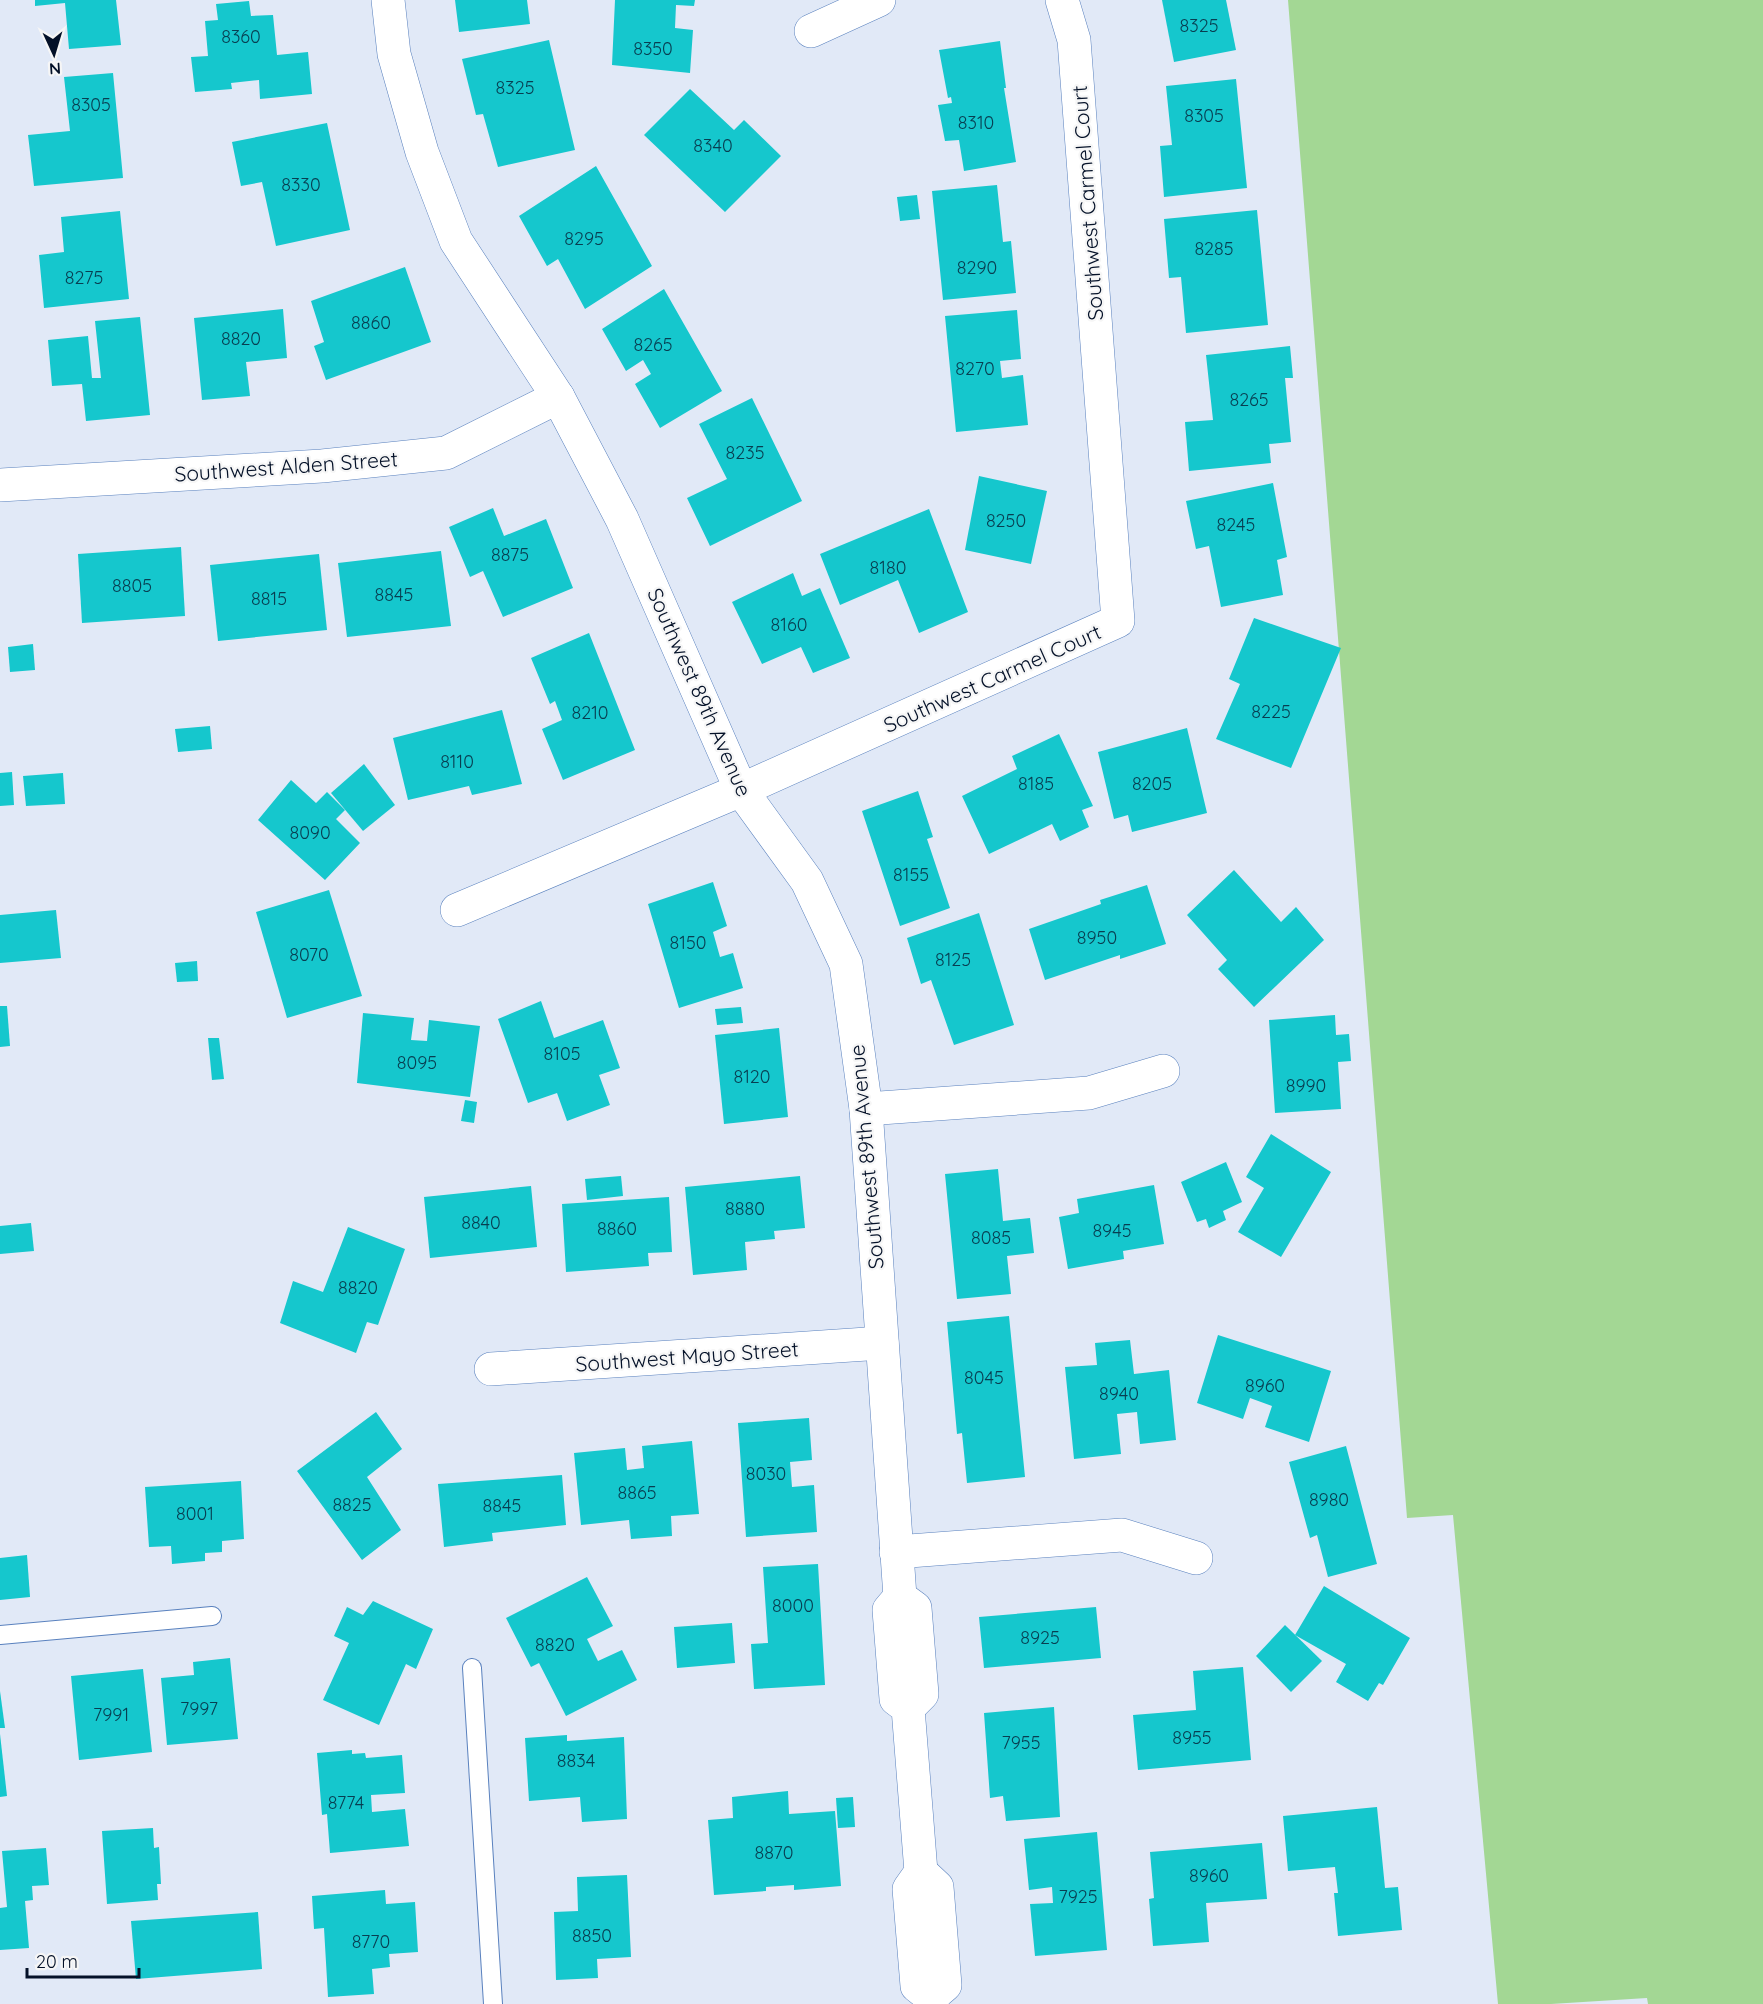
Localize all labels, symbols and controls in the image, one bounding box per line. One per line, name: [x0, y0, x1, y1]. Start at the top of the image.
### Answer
house number: 8325: [1180, 14, 1218, 37]
north arrow: [24, 24, 84, 84]
house number: 8360: [221, 25, 261, 48]
house number: 8350: [633, 37, 673, 60]
text: N: [48, 59, 62, 79]
house number: 8325: [496, 76, 534, 99]
street label: Southwest Carmel Court: [1066, 85, 1108, 321]
house number: 8305: [71, 93, 111, 116]
house number: 8305: [1184, 104, 1224, 127]
house number: 8310: [958, 111, 994, 134]
house number: 8340: [693, 134, 733, 157]
house number: 8330: [281, 173, 321, 196]
house number: 8295: [564, 227, 604, 250]
house number: 8285: [1194, 237, 1234, 260]
house number: 8290: [957, 256, 997, 279]
house number: 8275: [65, 266, 103, 289]
house number: 8860: [351, 311, 391, 334]
house number: 8820: [221, 327, 261, 350]
house number: 8265: [633, 333, 673, 356]
house number: 8270: [955, 357, 995, 380]
house number: 8265: [1229, 388, 1269, 411]
house number: 8235: [726, 441, 764, 464]
street label: Southwest Alden Street: [173, 445, 399, 487]
house number: 8250: [986, 509, 1026, 532]
house number: 8245: [1217, 513, 1255, 536]
house number: 8875: [491, 543, 529, 566]
house number: 8180: [870, 556, 906, 579]
house number: 8805: [112, 574, 152, 597]
house number: 8845: [375, 583, 413, 606]
street label: Southwest 89th Avenue: [642, 584, 758, 800]
house number: 8815: [251, 587, 287, 610]
house number: 8160: [771, 613, 807, 636]
street label: Southwest Carmel Court: [879, 618, 1105, 738]
house number: 8225: [1251, 700, 1291, 723]
house number: 8210: [571, 701, 609, 724]
house number: 8110: [440, 750, 474, 773]
house number: 8185: [1018, 772, 1054, 795]
house number: 8205: [1132, 772, 1172, 795]
house number: 8090: [289, 821, 331, 844]
house number: 8155: [893, 863, 929, 886]
house number: 8950: [1077, 926, 1117, 949]
house number: 8150: [670, 931, 706, 954]
house number: 8070: [289, 943, 329, 966]
house number: 8125: [935, 948, 971, 971]
house number: 8105: [544, 1042, 580, 1065]
street label: Southwest 89th Avenue: [843, 1044, 889, 1270]
house number: 8095: [397, 1051, 437, 1074]
house number: 8120: [733, 1065, 771, 1088]
house number: 8990: [1286, 1074, 1326, 1097]
house number: 8880: [725, 1197, 765, 1220]
house number: 8840: [461, 1211, 501, 1234]
house number: 8860: [597, 1217, 637, 1240]
house number: 8945: [1092, 1219, 1132, 1242]
house number: 8085: [971, 1226, 1011, 1249]
house number: 8820: [338, 1276, 378, 1299]
street label: Southwest Mayo Street: [575, 1335, 799, 1377]
house number: 8045: [964, 1366, 1004, 1389]
house number: 8960: [1245, 1374, 1285, 1397]
house number: 8940: [1099, 1382, 1139, 1405]
house number: 8030: [746, 1462, 786, 1485]
house number: 8865: [618, 1481, 656, 1504]
house number: 8980: [1309, 1488, 1349, 1511]
house number: 8825: [332, 1493, 372, 1516]
house number: 8845: [483, 1494, 521, 1517]
house number: 8001: [176, 1502, 214, 1525]
house number: 8000: [772, 1594, 814, 1617]
house number: 8925: [1020, 1626, 1060, 1649]
house number: 8820: [535, 1633, 575, 1656]
house number: 7997: [180, 1697, 218, 1720]
house number: 7991: [93, 1703, 129, 1726]
house number: 8955: [1172, 1726, 1212, 1749]
house number: 7955: [1002, 1731, 1040, 1754]
house number: 8834: [557, 1749, 595, 1772]
house number: 8774: [328, 1791, 364, 1814]
house number: 8870: [755, 1841, 793, 1864]
house number: 8960: [1189, 1864, 1229, 1887]
house number: 7925: [1058, 1885, 1098, 1908]
house number: 8850: [572, 1924, 612, 1947]
house number: 8770: [352, 1930, 390, 1953]
scale bar: [27, 1941, 140, 1979]
text: 20 m: [36, 1950, 78, 1973]

